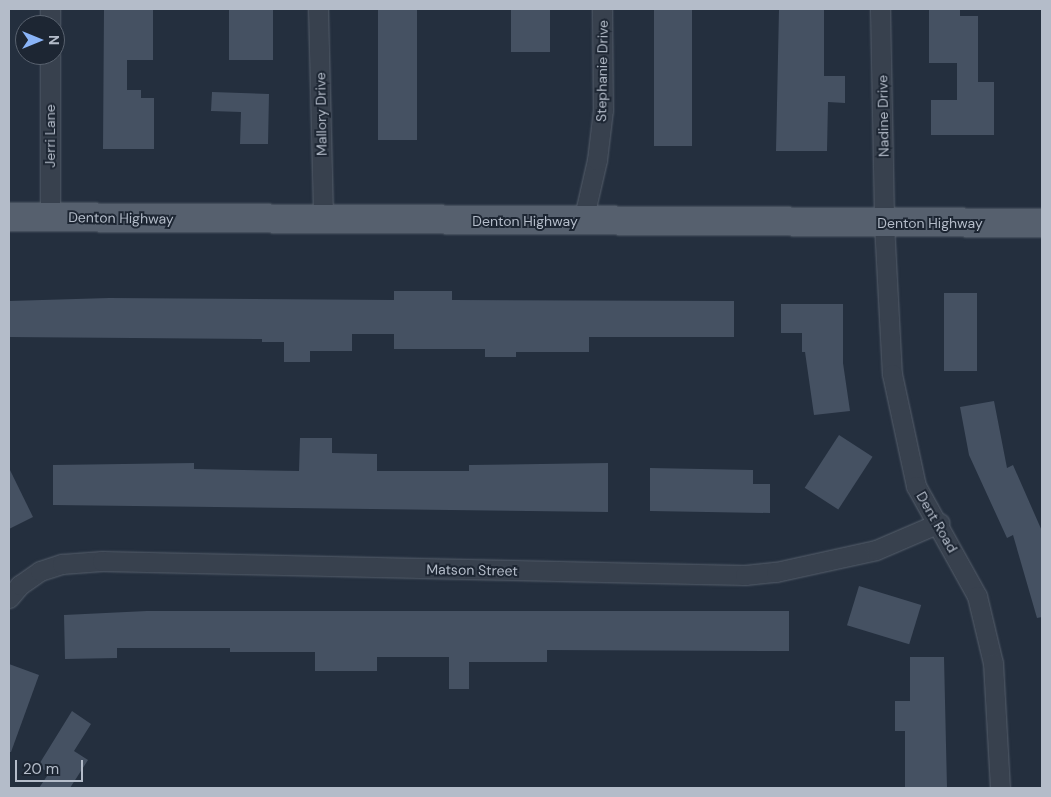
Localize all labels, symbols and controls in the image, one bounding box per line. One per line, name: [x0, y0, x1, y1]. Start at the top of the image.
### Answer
north arrow: [15, 15, 65, 65]
street label: Stephanie Drive: [593, 20, 611, 122]
text: N: [45, 35, 63, 45]
street label: Mallory Drive: [312, 72, 330, 156]
street label: Nadine Drive: [874, 75, 892, 157]
street label: Jerri Lane: [42, 104, 58, 168]
street label: Denton Highway: [68, 209, 174, 227]
street label: Denton Highway: [472, 213, 578, 229]
street label: Denton Highway: [877, 215, 983, 231]
street label: Dent Road: [913, 489, 961, 555]
street label: Matson Street: [426, 561, 518, 579]
scale bar: [18, 750, 85, 782]
text: 20 m: [23, 759, 59, 779]

